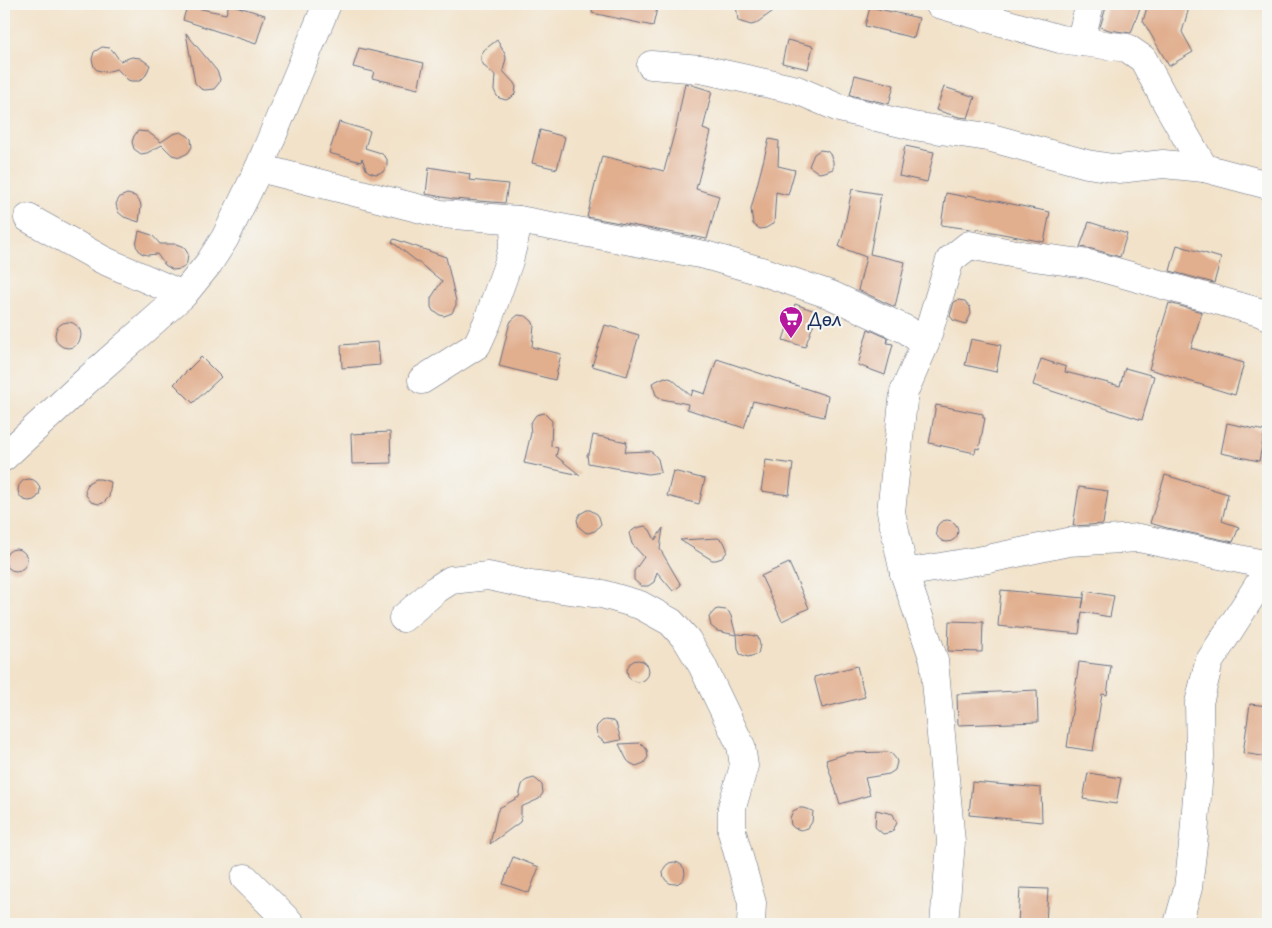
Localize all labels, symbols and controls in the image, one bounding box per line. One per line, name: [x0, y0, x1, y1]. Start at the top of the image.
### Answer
supermarket icon: Дөл: [778, 305, 804, 339]
place label: Дөл: [807, 305, 842, 332]

